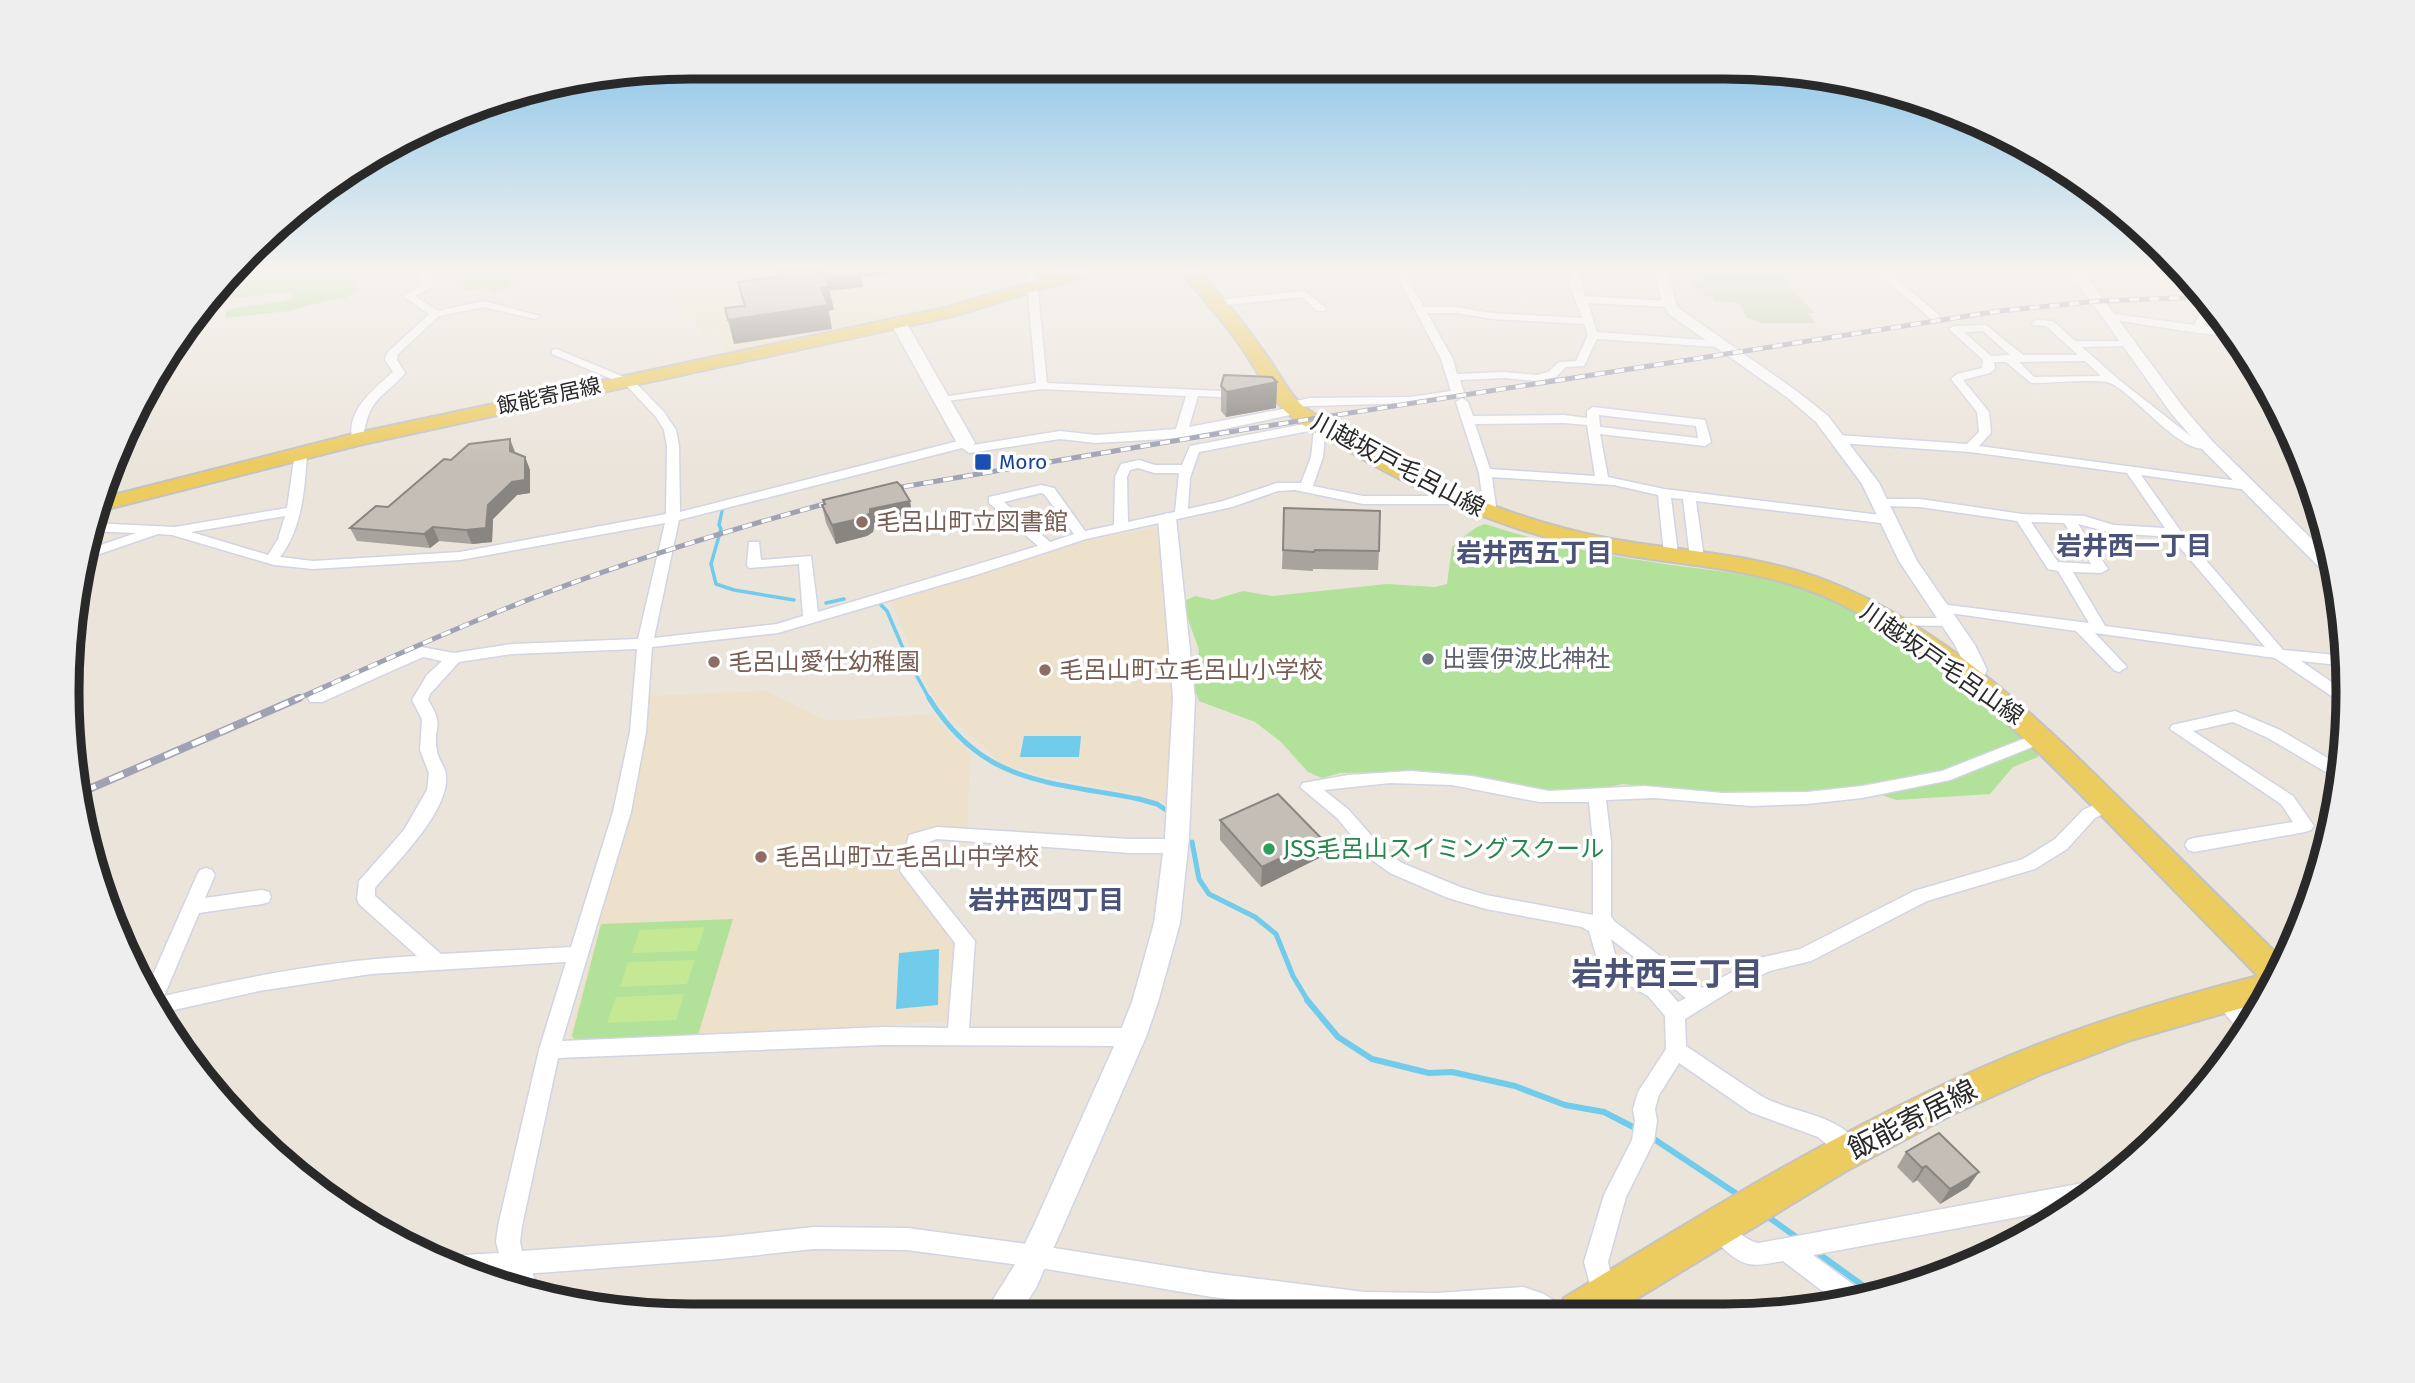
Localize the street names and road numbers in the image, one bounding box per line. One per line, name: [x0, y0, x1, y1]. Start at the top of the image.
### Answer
street label: 飯能寄居線: [495, 372, 603, 420]
street label: 川越坂戸毛呂山線: [1307, 408, 1489, 522]
street label: 川越坂戸毛呂山線: [1855, 597, 2029, 731]
street label: 飯能寄居線: [1842, 1073, 1982, 1166]

